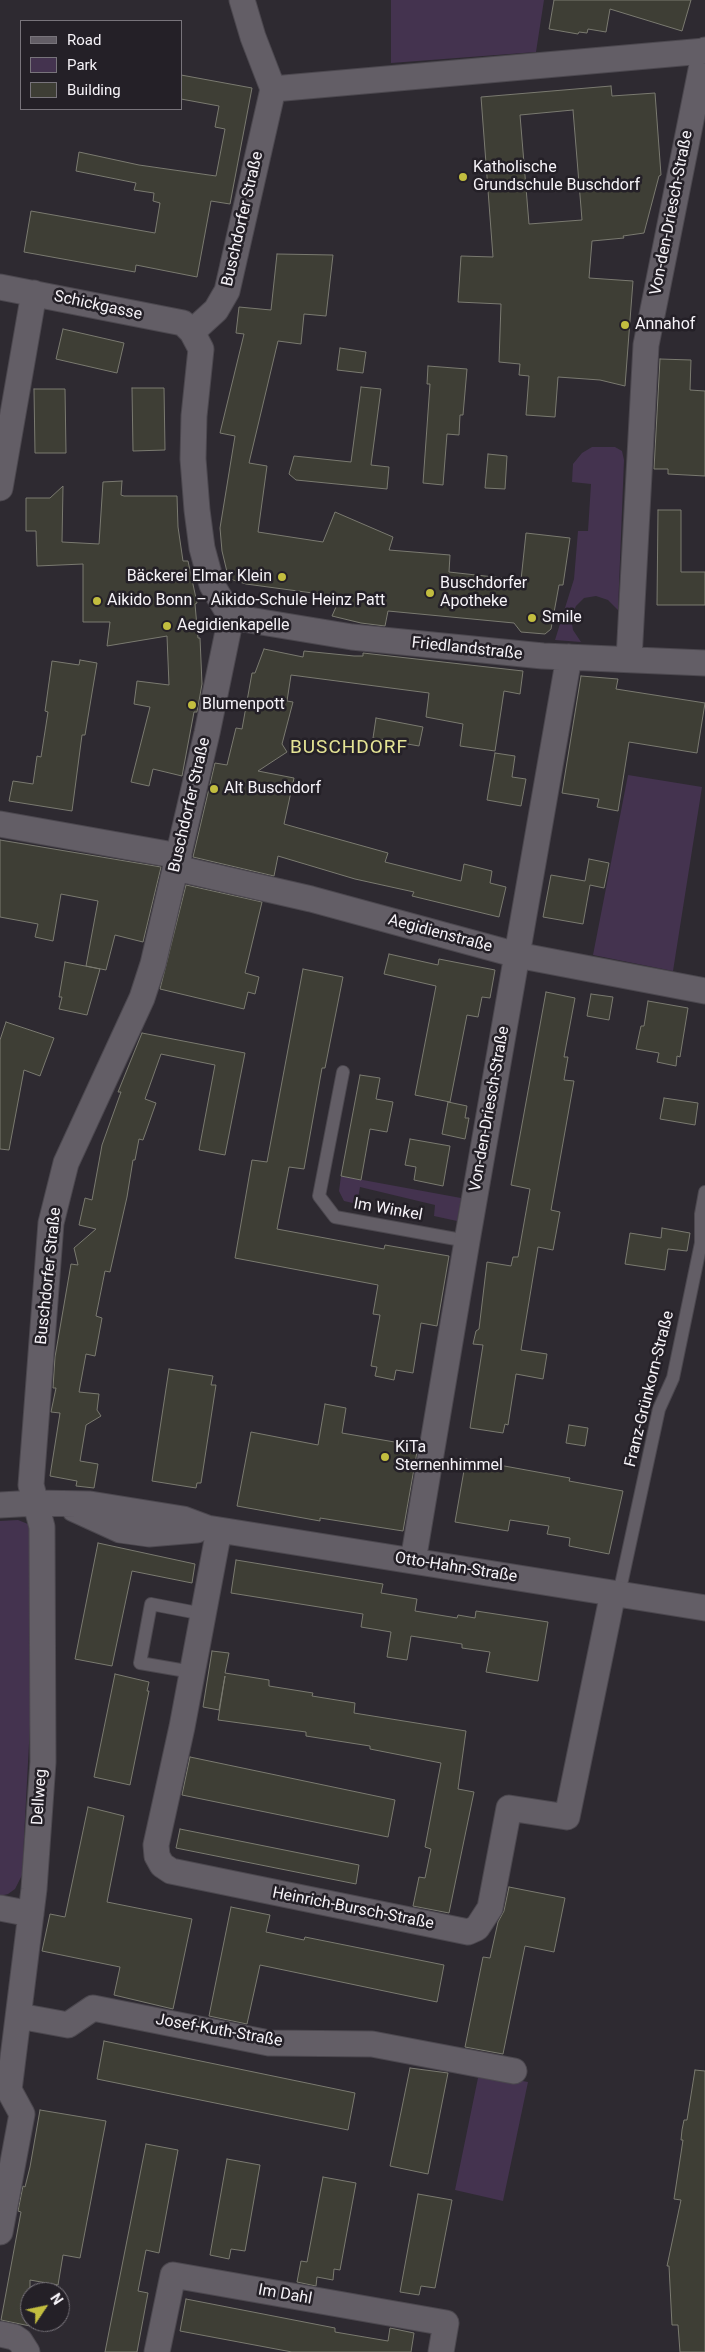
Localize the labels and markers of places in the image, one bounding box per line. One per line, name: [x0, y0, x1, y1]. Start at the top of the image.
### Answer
place label: Katholische Grundschule Buschdorf: [473, 158, 640, 196]
marker: Katholische Grundschule Buschdorf: [457, 171, 469, 183]
place label: Annahof: [635, 315, 695, 335]
marker: Annahof: [619, 319, 631, 331]
place label: Bäckerei Elmar Klein: [127, 567, 272, 587]
marker: Bäckerei Elmar Klein: [276, 571, 288, 583]
place label: Buschdorfer Apotheke: [440, 574, 527, 612]
marker: Buschdorfer Apotheke: [424, 587, 436, 599]
place label: Aikido Bonn – Aikido-Schule Heinz Patt: [107, 591, 385, 611]
marker: Aikido Bonn – Aikido-Schule Heinz Patt: [91, 595, 103, 607]
place label: Smile: [542, 608, 582, 628]
marker: Smile: [526, 612, 538, 624]
place label: Aegidienkapelle: [177, 616, 290, 636]
marker: Aegidienkapelle: [161, 620, 173, 632]
place label: Blumenpott: [202, 695, 285, 715]
marker: Blumenpott: [186, 699, 198, 711]
place label: Alt Buschdorf: [224, 779, 321, 799]
marker: Alt Buschdorf: [208, 783, 220, 795]
place label: KiTa Sternenhimmel: [395, 1438, 503, 1476]
marker: KiTa Sternenhimmel: [379, 1451, 391, 1463]

